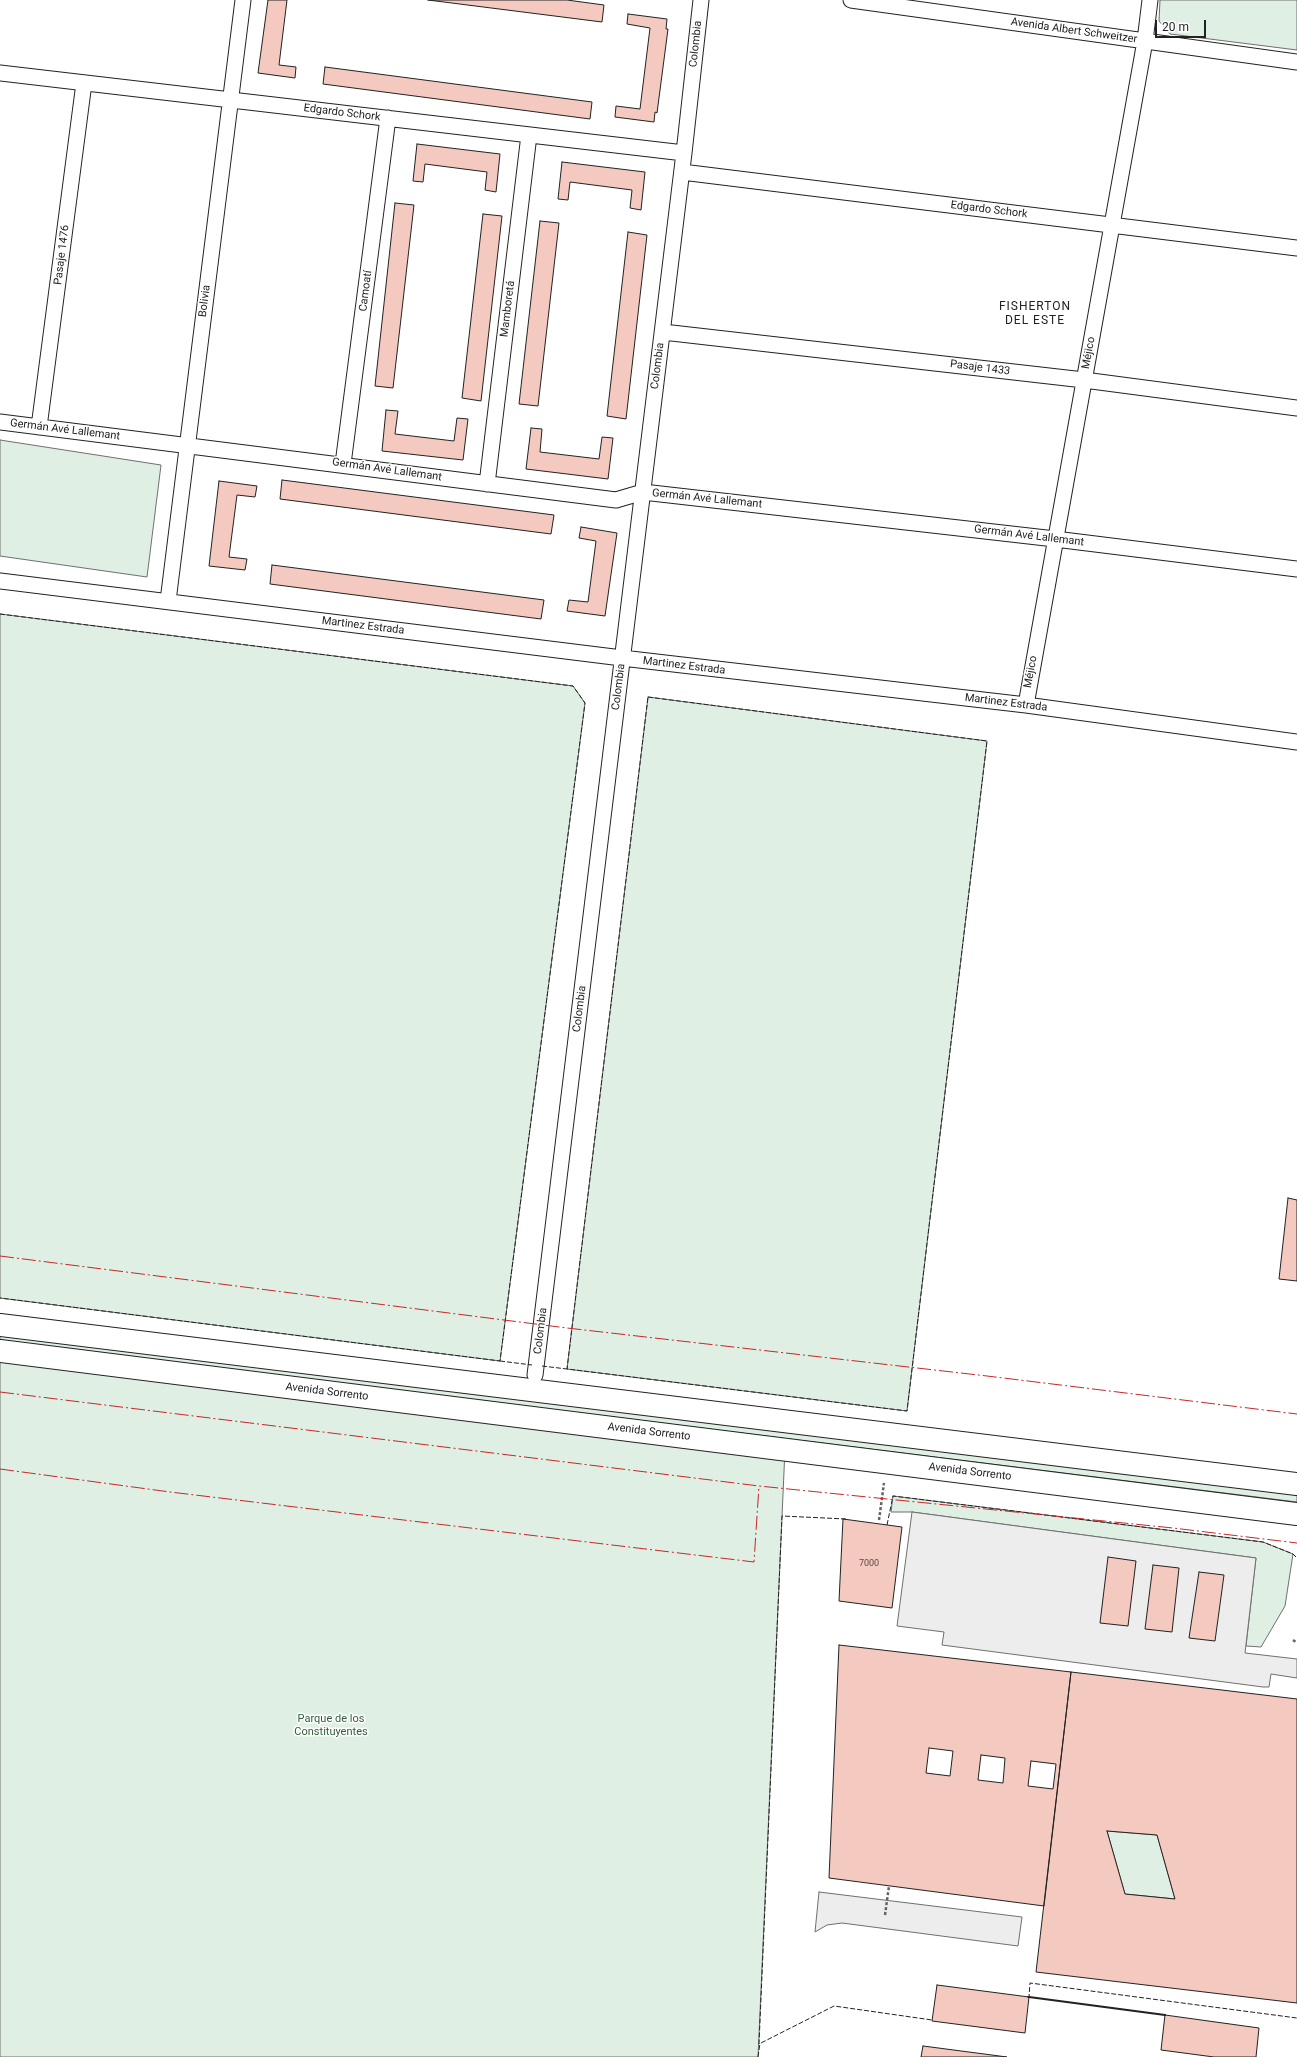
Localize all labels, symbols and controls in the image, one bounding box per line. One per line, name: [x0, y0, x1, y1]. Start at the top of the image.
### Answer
scale bar: [1157, 12, 1208, 38]
street label: Avenida Albert Schweitzer: [1010, 16, 1138, 46]
street label: Colombia: [687, 20, 705, 68]
text: 20 m: [1162, 20, 1189, 34]
street label: Edgardo Schork: [303, 102, 381, 124]
street label: Edgardo Schork: [950, 199, 1028, 221]
street label: Pasaje 1476: [52, 224, 72, 286]
street label: Camoatí: [357, 270, 375, 312]
street label: Mamboretá: [498, 280, 518, 338]
street label: Bolivia: [196, 284, 214, 318]
district label: FISHERTON DEL ESTE: [999, 300, 1071, 328]
street label: Méjico: [1080, 336, 1098, 370]
street label: Colombia: [649, 342, 667, 390]
street label: Pasaje 1433: [949, 358, 1011, 378]
street label: Germán Avé Lallemant: [9, 417, 121, 443]
street label: Germán Avé Lallemant: [331, 456, 443, 484]
street label: Germán Avé Lallemant: [651, 487, 763, 511]
street label: Germán Avé Lallemant: [973, 523, 1085, 549]
street label: Martinez Estrada: [321, 614, 405, 638]
street label: Martinez Estrada: [642, 654, 726, 678]
street label: Méjico: [1022, 655, 1040, 689]
street label: Colombia: [610, 663, 628, 711]
street label: Martinez Estrada: [964, 691, 1048, 715]
street label: Colombia: [571, 985, 589, 1033]
street label: Colombia: [532, 1307, 550, 1355]
street label: Avenida Sorrento: [285, 1380, 369, 1404]
street label: Avenida Sorrento: [607, 1420, 691, 1444]
street label: Avenida Sorrento: [928, 1460, 1012, 1484]
house number: 7000: [859, 1559, 879, 1569]
park label: Parque de los Constituyentes: [294, 1712, 368, 1738]

